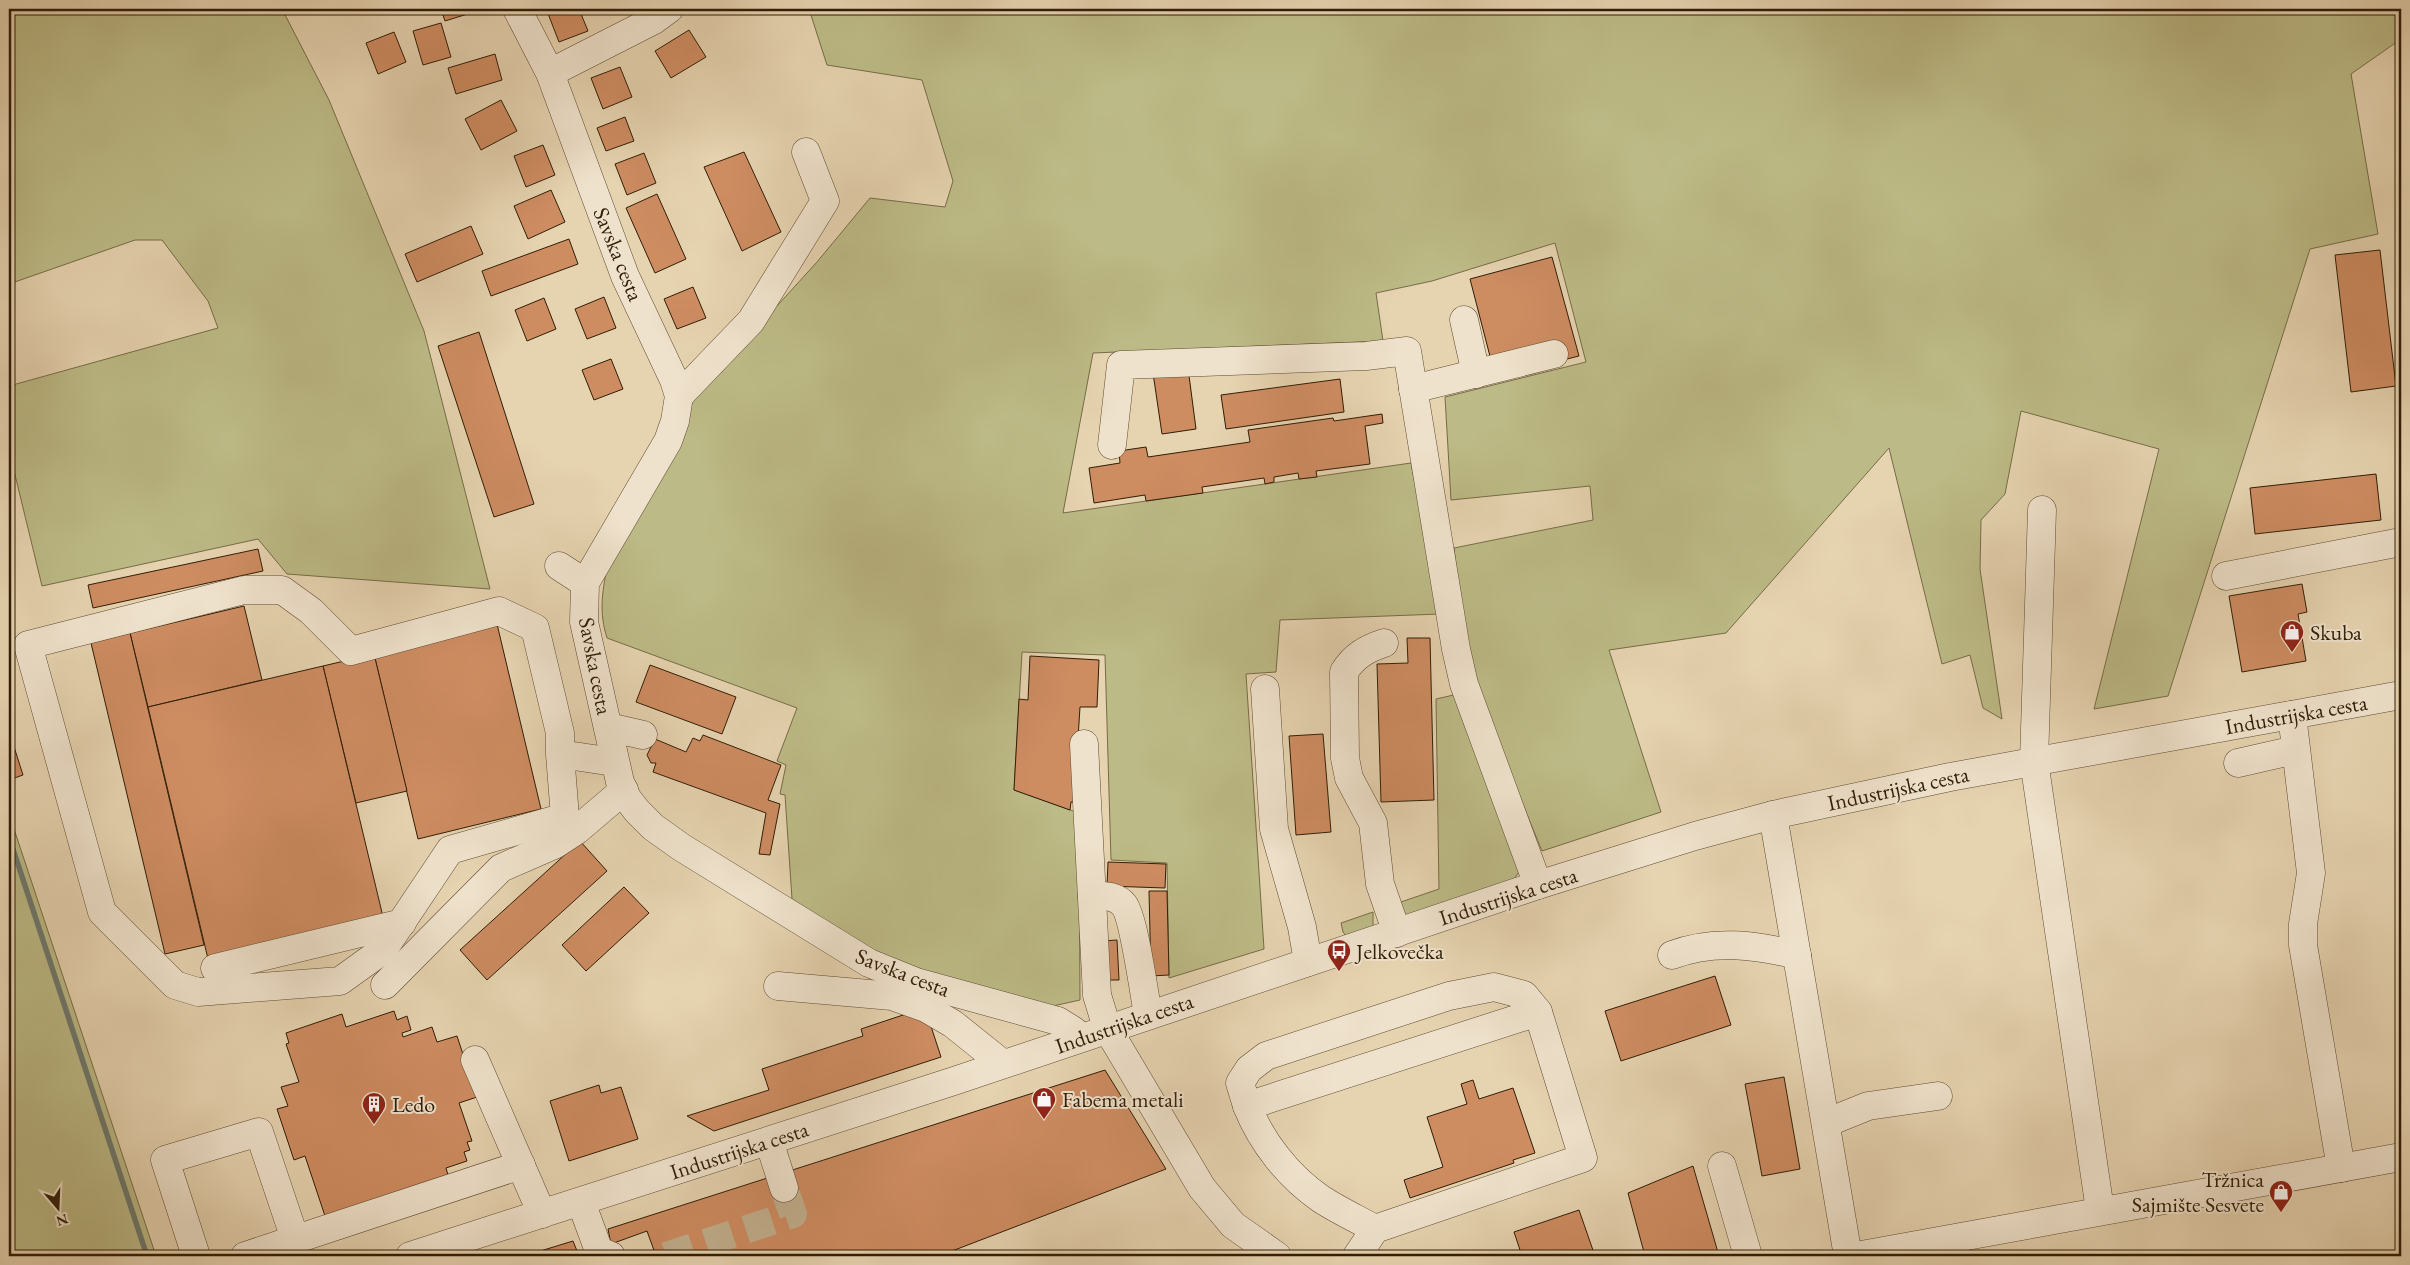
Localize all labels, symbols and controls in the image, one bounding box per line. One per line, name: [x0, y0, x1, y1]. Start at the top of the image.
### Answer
street label: Savska cesta: [587, 203, 651, 306]
street label: Savska cesta: [572, 615, 619, 718]
place label: Skuba: [2310, 618, 2362, 647]
shop icon: Skuba: [2279, 619, 2305, 653]
street label: Industrijska cesta: [2223, 688, 2370, 741]
street label: Industrijska cesta: [1825, 759, 1972, 818]
street label: Industrijska cesta: [1435, 860, 1581, 933]
place label: Jelkovečka: [1354, 937, 1444, 966]
bus stop icon: Jelkovečka: [1326, 938, 1352, 972]
street label: Savska cesta: [852, 941, 954, 1004]
street label: Industrijska cesta: [1051, 986, 1197, 1061]
place label: Fabema metali: [1062, 1085, 1184, 1114]
shop icon: Fabema metali: [1031, 1086, 1057, 1120]
place label: Ledo: [392, 1090, 435, 1119]
building icon: Ledo: [361, 1091, 387, 1125]
street label: Industrijska cesta: [666, 1114, 812, 1187]
place label: Tržnica Sajmište Sesvete: [2132, 1165, 2264, 1219]
shop icon: Tržnica Sajmište Sesvete: [2268, 1179, 2294, 1213]
north arrow: [32, 1182, 82, 1232]
text: N: [53, 1210, 71, 1231]

